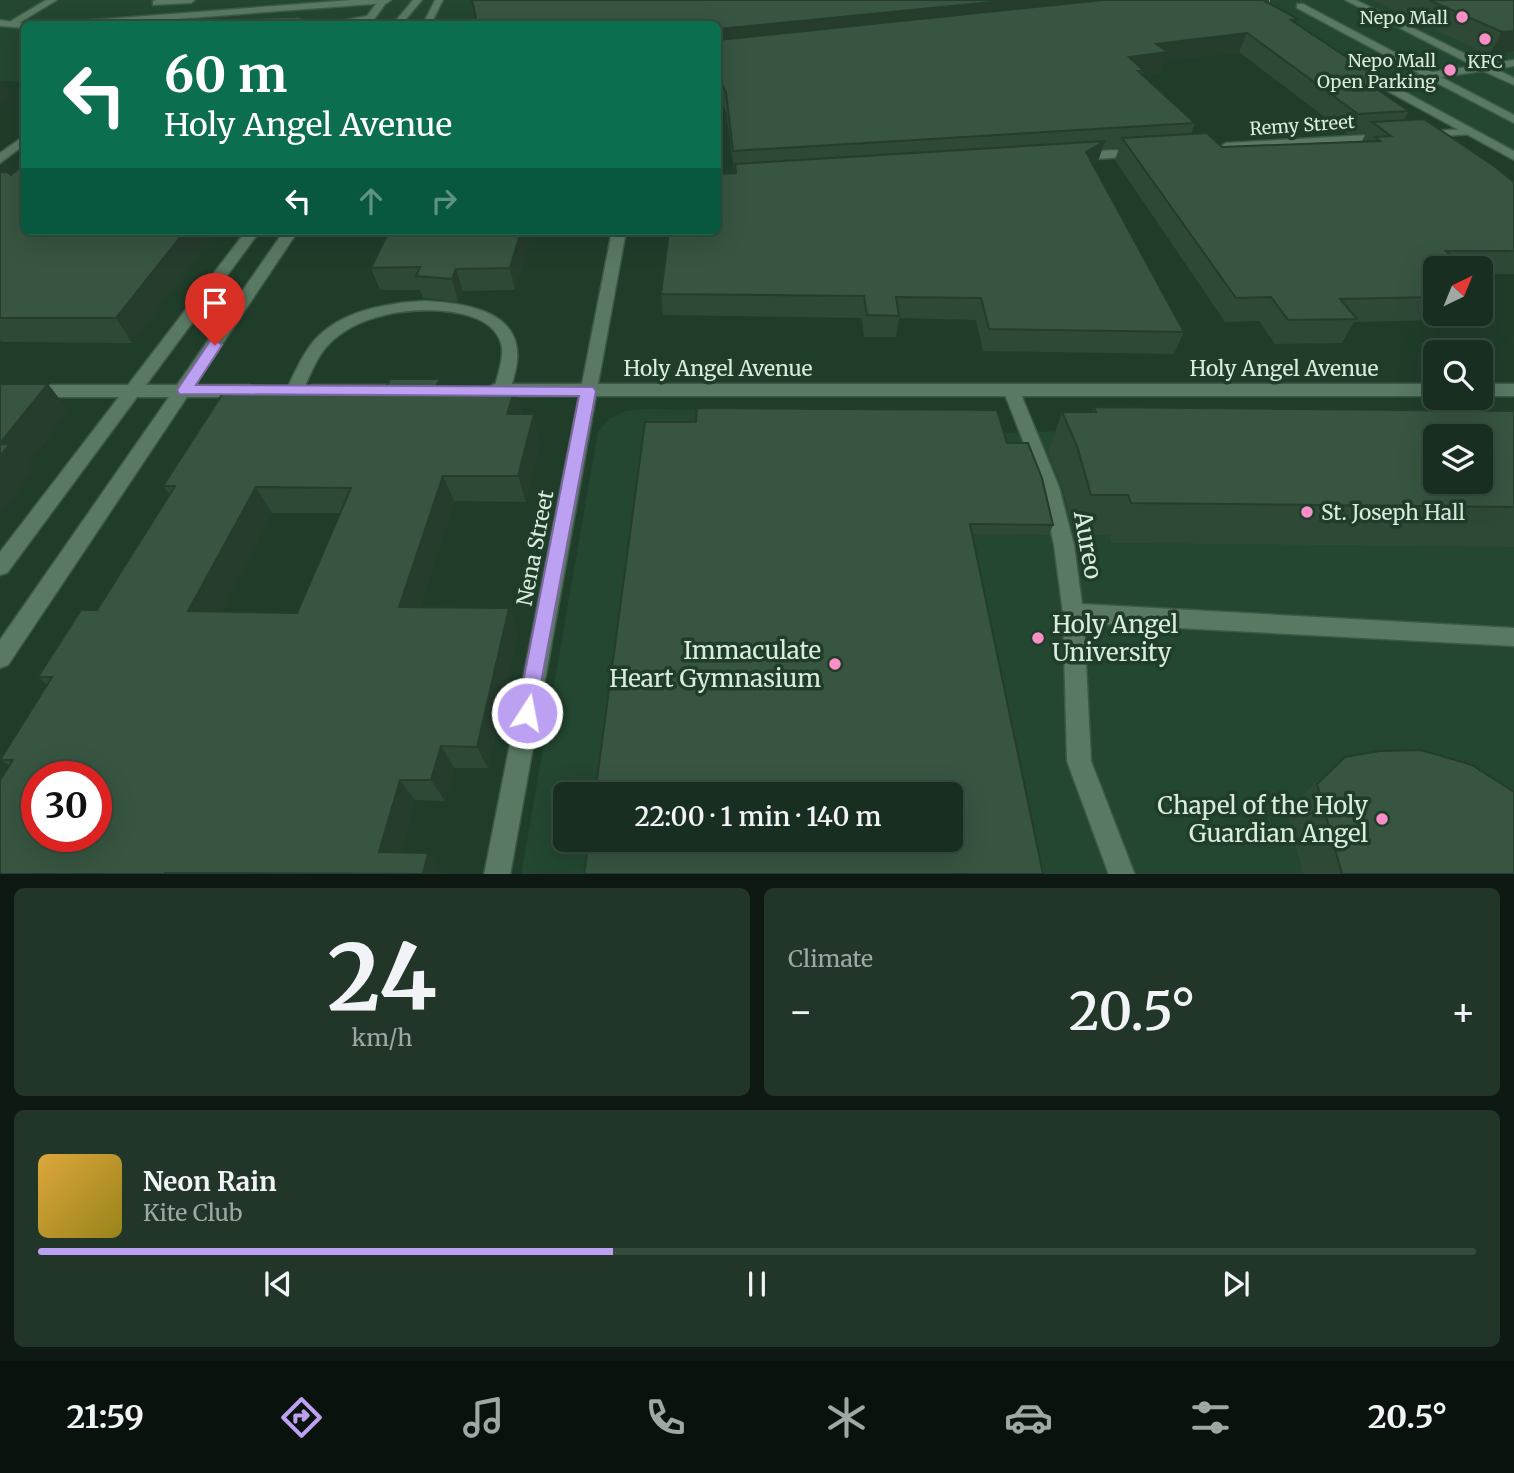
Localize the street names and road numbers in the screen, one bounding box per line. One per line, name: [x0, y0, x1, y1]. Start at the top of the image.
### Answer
street label: Remy Street: [1249, 110, 1355, 140]
street label: Holy Angel Avenue: [623, 355, 813, 382]
street label: Holy Angel Avenue: [1189, 355, 1379, 382]
street label: Nena Street: [511, 488, 559, 608]
street label: Aureo: [1067, 508, 1109, 581]

